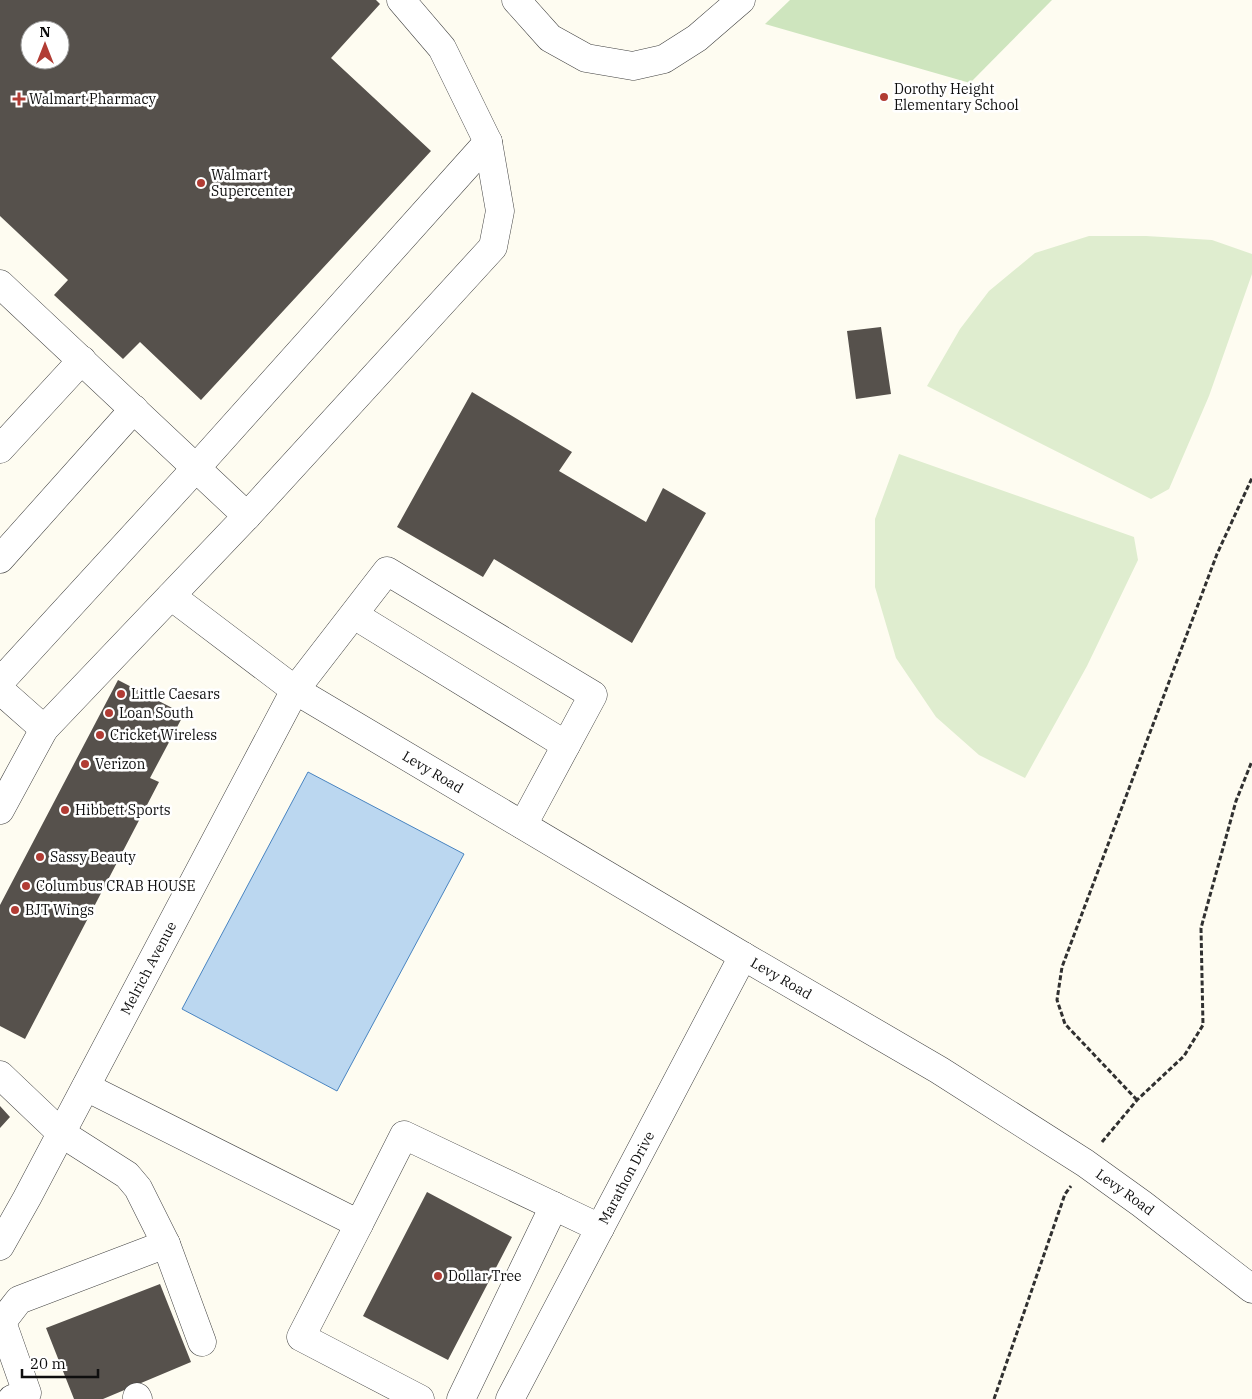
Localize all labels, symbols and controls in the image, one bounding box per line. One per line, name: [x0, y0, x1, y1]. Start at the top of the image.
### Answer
north arrow: [20, 20, 70, 70]
text: N: [39, 23, 51, 41]
place label: Dorothy Height Elementary School: [894, 80, 1019, 114]
place label: Walmart Pharmacy: [29, 90, 157, 108]
marker: Dorothy Height Elementary School: [878, 91, 890, 103]
marker: Walmart Pharmacy: [13, 93, 25, 105]
place label: Walmart Supercenter: [211, 166, 293, 200]
marker: Walmart Supercenter: [195, 177, 207, 189]
place label: Little Caesars: [131, 685, 220, 703]
marker: Little Caesars: [115, 688, 127, 700]
place label: Loan South: [119, 704, 194, 722]
marker: Loan South: [103, 707, 115, 719]
place label: Cricket Wireless: [110, 726, 217, 744]
marker: Cricket Wireless: [94, 729, 106, 741]
street label: Levy Road: [399, 747, 467, 797]
place label: Verizon: [95, 755, 146, 773]
marker: Verizon: [79, 758, 91, 770]
place label: Hibbett Sports: [75, 801, 171, 819]
marker: Hibbett Sports: [59, 804, 71, 816]
place label: Sassy Beauty: [50, 848, 136, 866]
marker: Sassy Beauty: [34, 851, 46, 863]
place label: Columbus CRAB HOUSE: [36, 877, 196, 895]
marker: Columbus CRAB HOUSE: [20, 880, 32, 892]
place label: BJT Wings: [25, 901, 94, 919]
marker: BJT Wings: [9, 904, 21, 916]
street label: Melrich Avenue: [116, 918, 180, 1018]
street label: Levy Road: [748, 953, 816, 1003]
street label: Marathon Drive: [594, 1128, 658, 1227]
street label: Levy Road: [1092, 1165, 1158, 1220]
place label: Dollar Tree: [448, 1267, 521, 1285]
marker: Dollar Tree: [432, 1270, 444, 1282]
scale bar: [22, 1346, 99, 1378]
text: 20 m: [30, 1354, 66, 1373]

